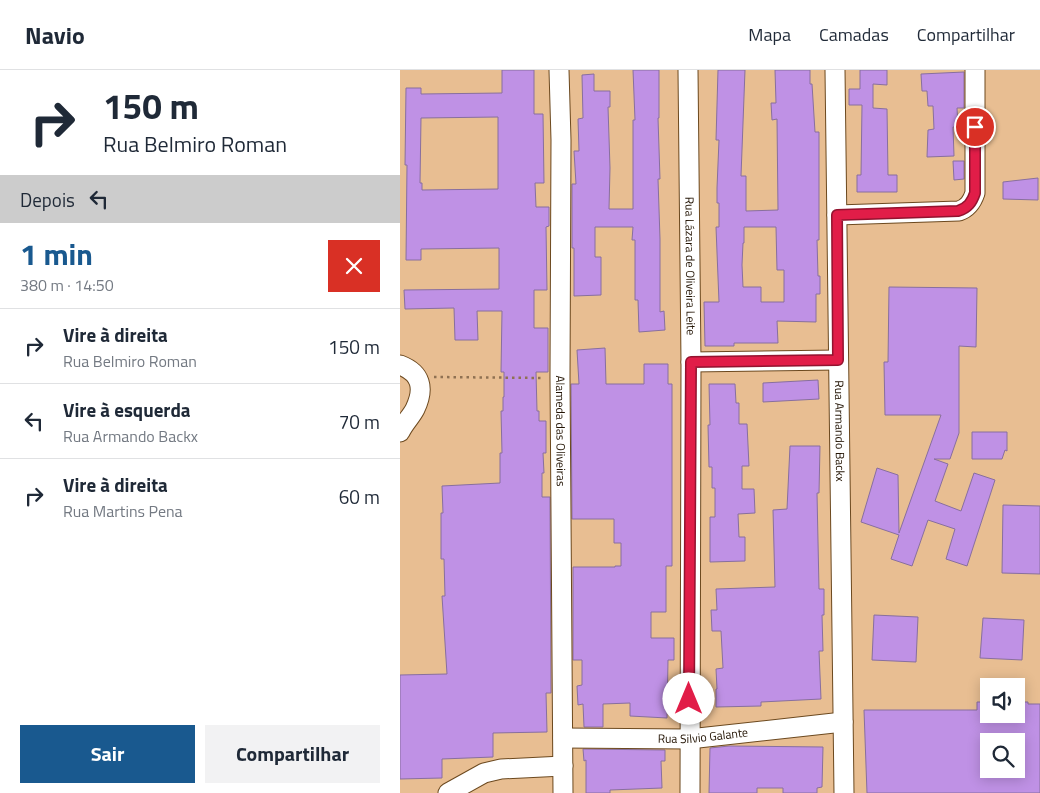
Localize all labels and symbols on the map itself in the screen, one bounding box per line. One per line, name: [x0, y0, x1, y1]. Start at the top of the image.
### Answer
pin: [954, 106, 996, 148]
street label: Rua Lázara de Oliveira Leite: [680, 197, 701, 335]
street label: Alameda das Oliveiras: [551, 375, 571, 487]
street label: Rua Armando Backx: [830, 380, 850, 482]
position arrow: [662, 672, 714, 724]
street label: Rua Silvio Galante: [658, 723, 749, 748]

